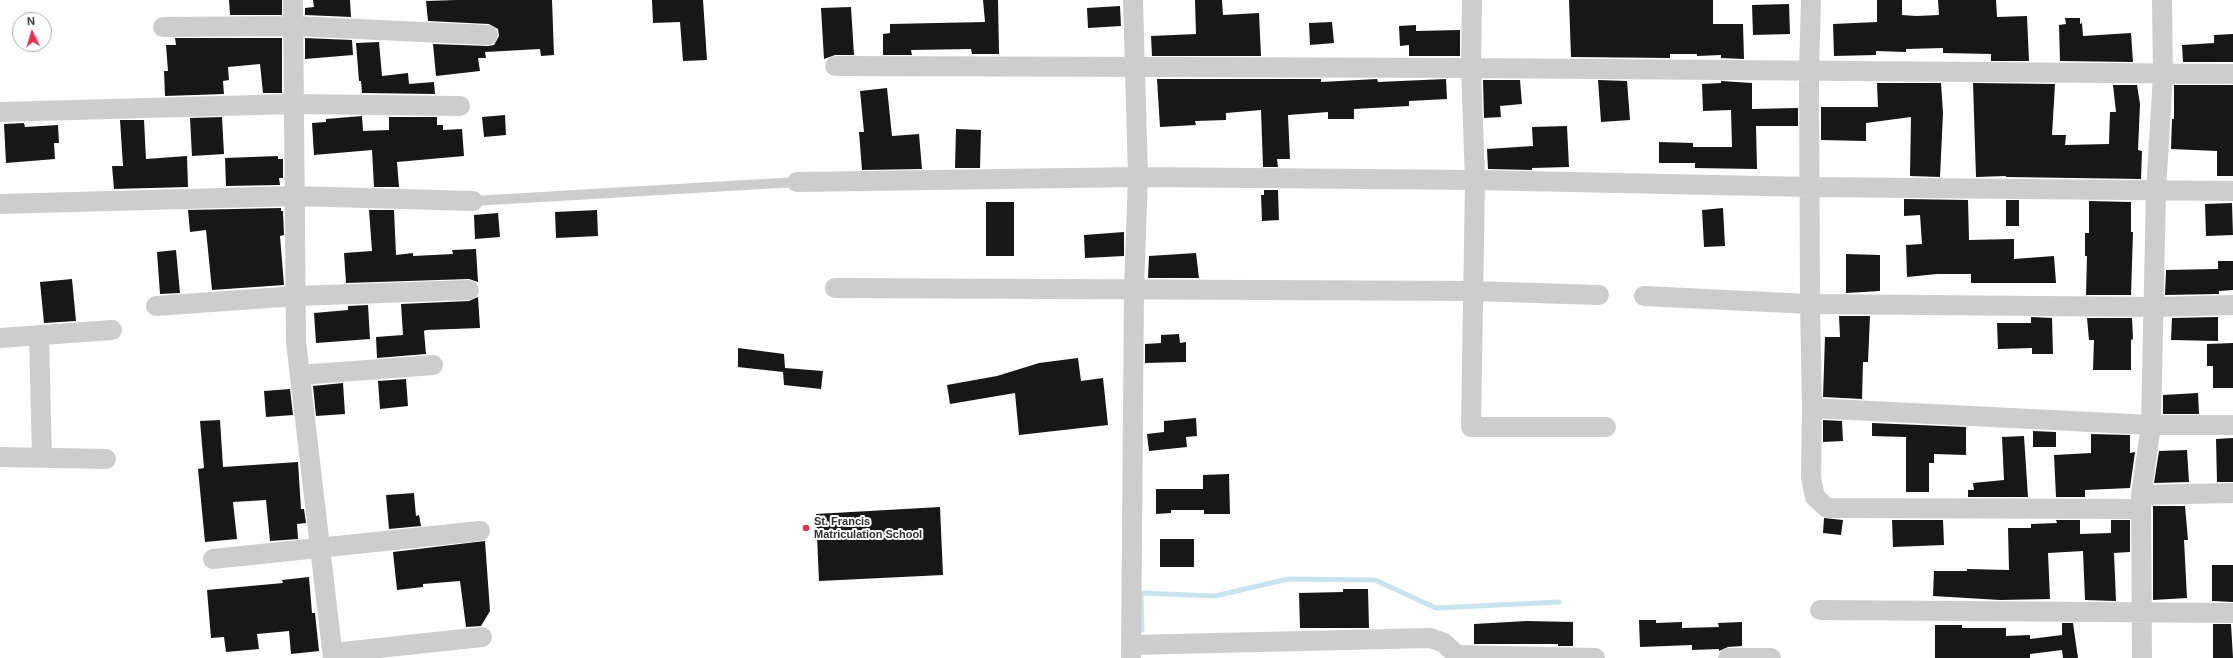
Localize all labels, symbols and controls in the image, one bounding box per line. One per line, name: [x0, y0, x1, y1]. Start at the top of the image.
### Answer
north arrow: [12, 12, 52, 52]
text: N: [27, 15, 36, 27]
place label: St. Francis Matriculation School: [814, 515, 922, 541]
marker: St. Francis Matriculation School: [801, 523, 811, 533]

